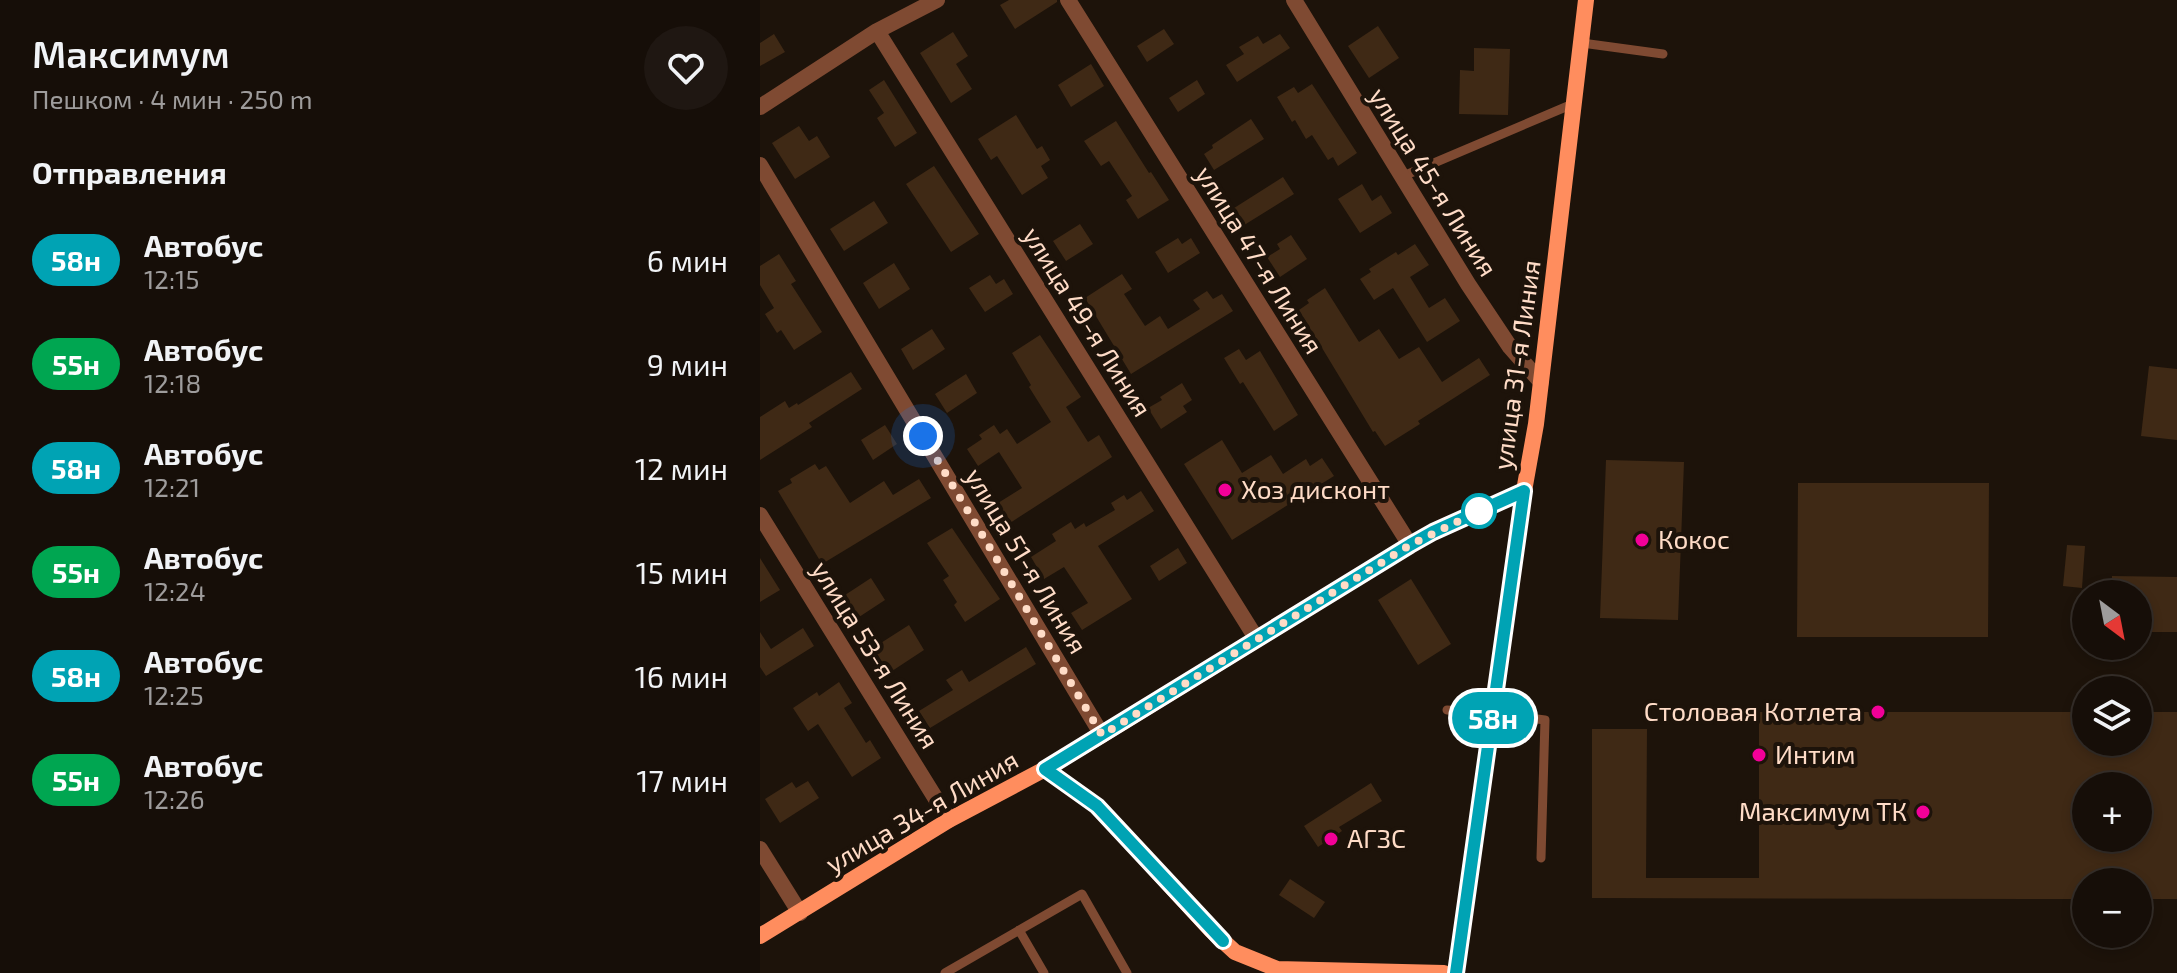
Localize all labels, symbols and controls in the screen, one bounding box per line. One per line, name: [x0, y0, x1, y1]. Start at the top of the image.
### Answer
button: heart: [644, 26, 728, 110]
text: Максимум: [32, 30, 230, 76]
street label: улица 45-я Линия: [1363, 81, 1505, 282]
text: Пешком · 4 мин · 250 m: [32, 83, 312, 114]
text: Отправления: [32, 154, 227, 190]
street label: улица 47-я Линия: [1189, 160, 1331, 359]
street label: улица 49-я Линия: [1017, 221, 1159, 422]
text: Автобус: [144, 227, 263, 263]
text: 6 мин: [647, 242, 728, 278]
text: 58н: [51, 243, 101, 277]
street label: улица 31-я Линия: [1485, 258, 1547, 472]
text: 12:15: [144, 263, 199, 294]
text: Автобус: [144, 331, 263, 367]
text: 9 мин: [647, 346, 728, 382]
text: 55н: [52, 347, 100, 381]
text: 12:18: [144, 367, 201, 398]
your location: [903, 416, 943, 456]
text: Автобус: [144, 435, 263, 471]
text: 12 мин: [635, 450, 728, 486]
text: 58н: [51, 451, 101, 485]
street label: улица 51-я Линия: [959, 462, 1095, 659]
text: 12:21: [144, 471, 200, 502]
place label: Хоз дисконт: [1241, 473, 1390, 504]
marker: Хоз дисконт: [1216, 481, 1234, 499]
unlabelled marker: [1462, 494, 1496, 528]
place label: Кокос: [1658, 523, 1730, 554]
marker: Кокос: [1633, 531, 1651, 549]
text: Автобус: [144, 539, 263, 575]
text: 15 мин: [636, 554, 728, 590]
text: 55н: [52, 555, 100, 589]
street label: улица 53-я Линия: [805, 555, 946, 754]
text: 12:24: [144, 575, 206, 606]
north arrow: [2072, 580, 2152, 660]
map controls: [2072, 580, 2152, 948]
text: Автобус: [144, 643, 263, 679]
text: 16 мин: [635, 658, 728, 694]
text: 58н: [51, 659, 101, 693]
button: layers: [2072, 676, 2152, 756]
text: 12:25: [144, 679, 204, 710]
line badge: 58н: [1447, 692, 1539, 744]
place label: Столовая Котлета: [1644, 695, 1862, 726]
text: 58н: [1468, 701, 1518, 735]
marker: Столовая Котлета: [1869, 703, 1887, 721]
place label: Интим: [1775, 738, 1856, 769]
street label: улица 34-я Линия: [819, 743, 1024, 879]
marker: Интим: [1750, 746, 1768, 764]
text: Автобус: [144, 747, 263, 783]
text: 17 мин: [637, 762, 728, 798]
text: 55н: [52, 763, 100, 797]
button: +: [2072, 772, 2152, 852]
text: 12:26: [144, 783, 205, 814]
place label: Максимум ТК: [1739, 795, 1907, 827]
marker: Максимум ТК: [1914, 803, 1932, 821]
place label: АГЗС: [1347, 822, 1406, 853]
marker: АГЗС: [1322, 830, 1340, 848]
button: −: [2072, 868, 2152, 948]

